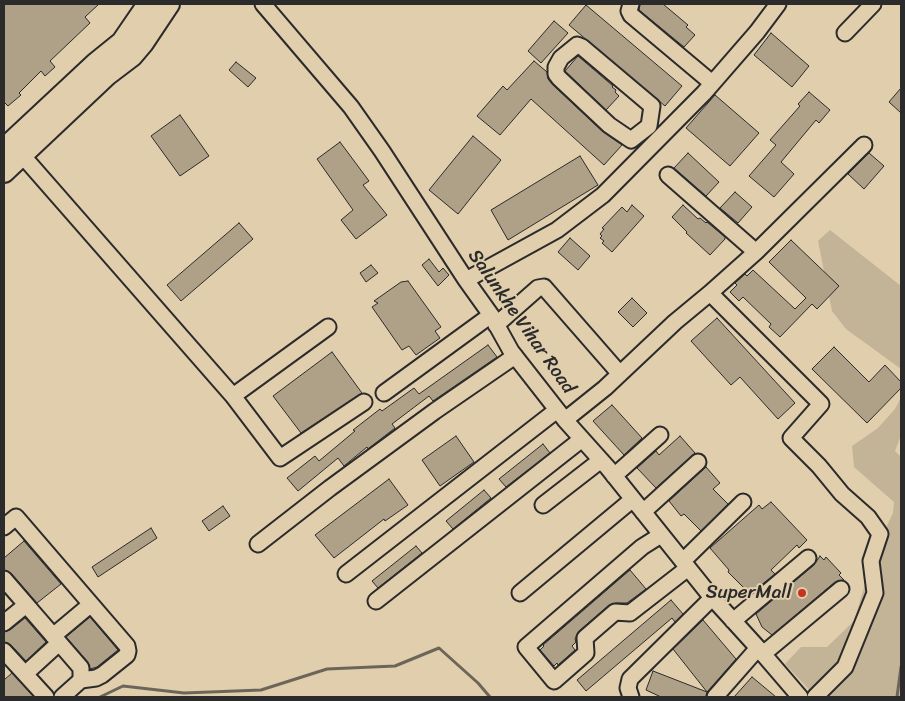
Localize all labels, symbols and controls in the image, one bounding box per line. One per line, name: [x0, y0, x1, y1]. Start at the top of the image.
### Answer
street label: Salunkhe Vihar Road: [463, 245, 579, 399]
place label: SuperMall: [706, 582, 792, 604]
marker: SuperMall: [796, 587, 808, 599]

